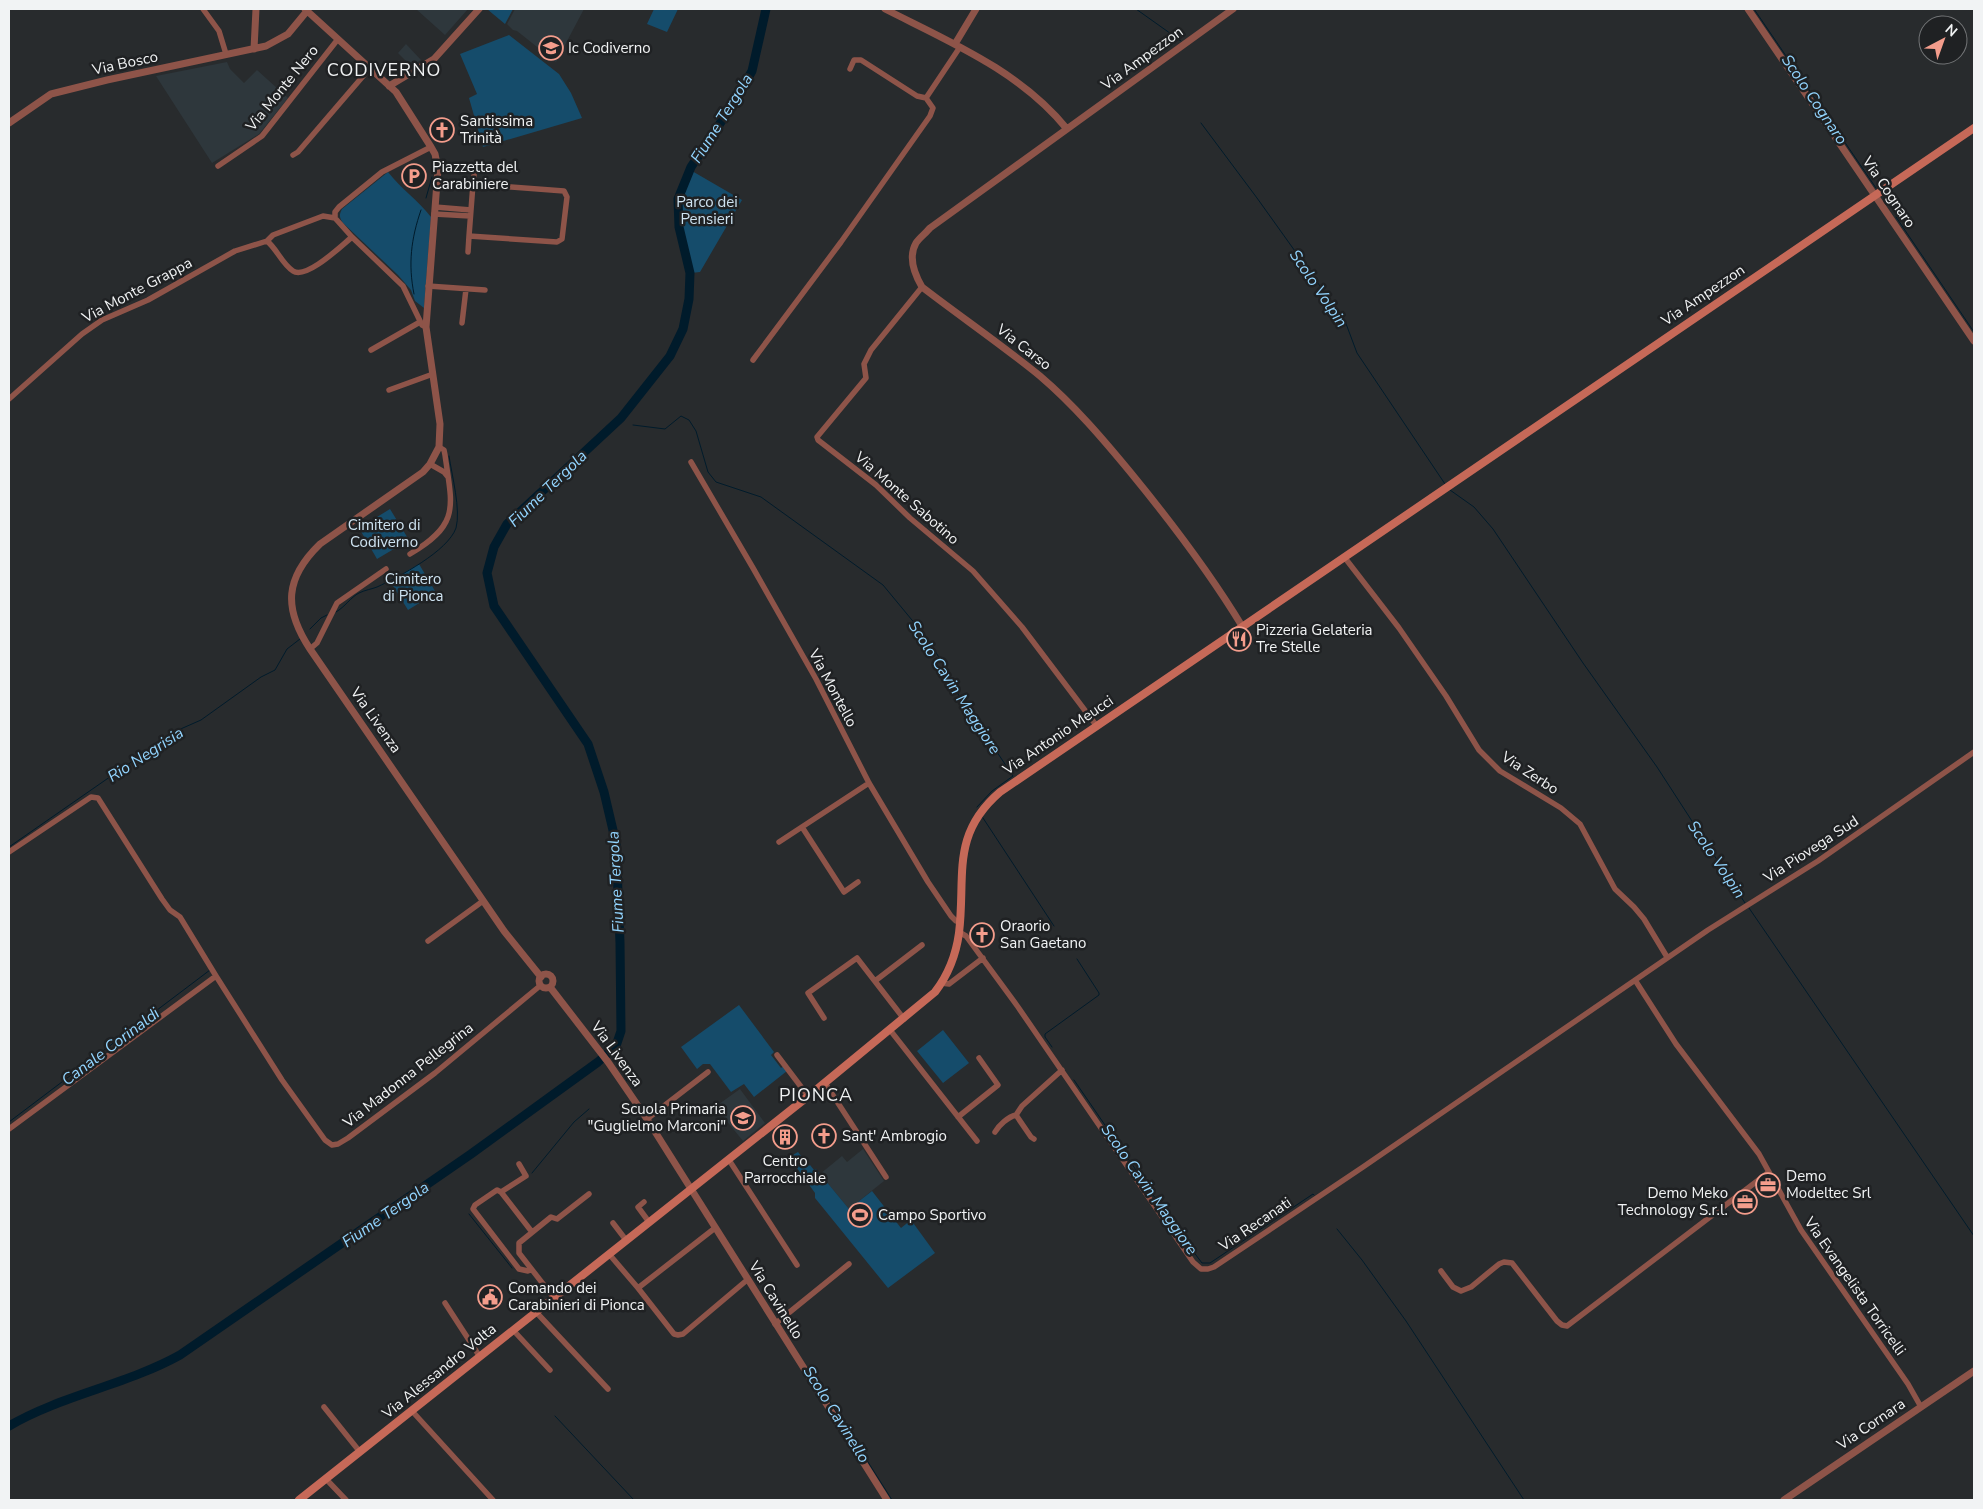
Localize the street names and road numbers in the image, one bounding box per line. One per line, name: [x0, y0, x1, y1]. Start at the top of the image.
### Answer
street label: Via Ampezzon: [1096, 21, 1187, 95]
street label: Via Monte Nero: [241, 41, 323, 136]
street label: Via Bosco: [89, 46, 160, 80]
street label: Via Cognaro: [1857, 151, 1920, 232]
street label: Via Monte Grappa: [78, 253, 196, 328]
street label: Via Ampezzon: [1657, 260, 1749, 331]
street label: Via Carso: [992, 319, 1055, 375]
street label: Via Monte Sabotino: [850, 446, 963, 549]
street label: Via Montello: [804, 645, 862, 730]
street label: Via Livenza: [345, 682, 406, 757]
street label: Via Antonio Meucci: [998, 691, 1117, 780]
street label: Via Zerbo: [1497, 746, 1563, 799]
street label: Via Piovega Sud: [1759, 811, 1862, 888]
street label: Via Livenza: [586, 1016, 647, 1091]
street label: Via Madonna Pellegrina: [338, 1018, 477, 1133]
street label: Via Recanati: [1214, 1192, 1295, 1256]
street label: Via Evangelista Torricelli: [1799, 1212, 1910, 1359]
street label: Via Cavinello: [744, 1256, 808, 1343]
street label: Via Alessandro Volta: [377, 1319, 500, 1424]
street label: Via Cornara: [1832, 1394, 1909, 1455]

